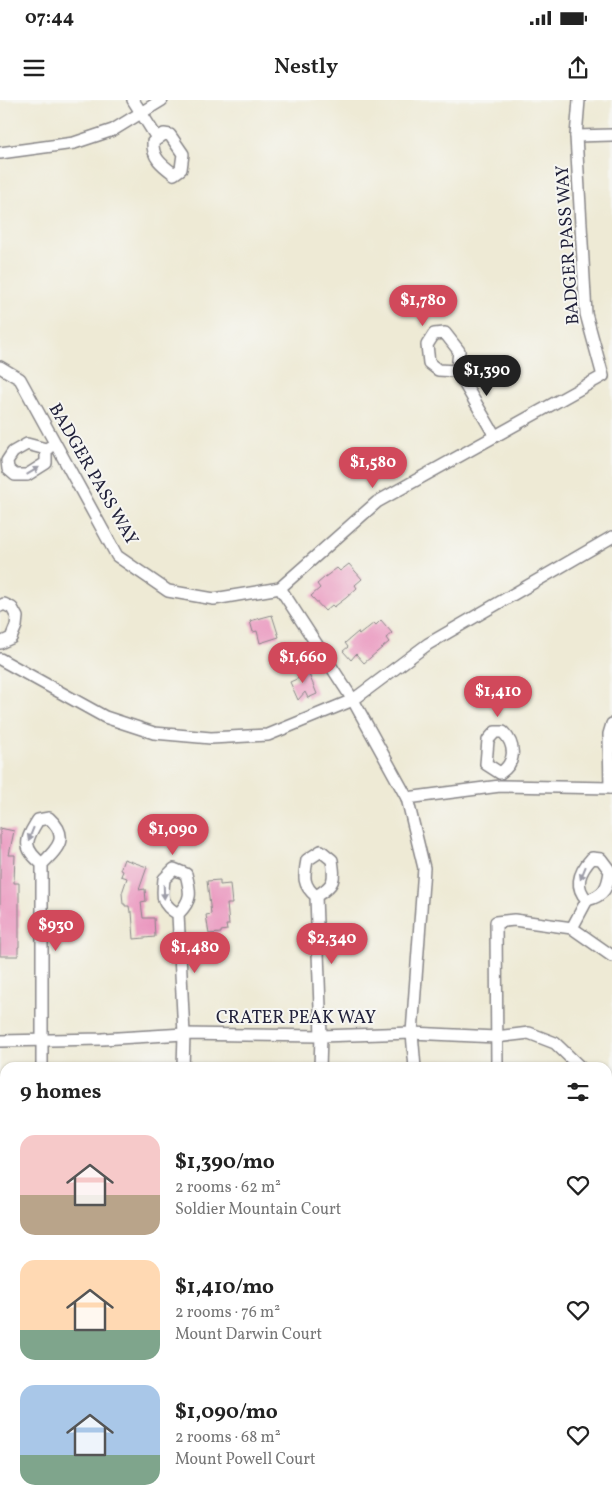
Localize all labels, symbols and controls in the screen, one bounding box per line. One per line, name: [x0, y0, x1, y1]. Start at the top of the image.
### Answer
text: 07:44: [25, 5, 74, 31]
text: Nestly: [274, 52, 338, 83]
icon: menu: [20, 54, 48, 82]
icon: share: [564, 54, 592, 82]
street label: BADGER PASS WAY: [550, 164, 587, 326]
pin: $1,780: [382, 284, 464, 327]
text: $1,780: [400, 290, 446, 312]
pin: $1,390: [446, 354, 528, 397]
text: $1,390: [464, 360, 510, 382]
street label: BADGER PASS WAY: [42, 399, 144, 550]
pin: $1,580: [332, 446, 414, 489]
text: $1,580: [350, 452, 396, 474]
one-way arrow: [27, 466, 40, 475]
pin: $1,660: [262, 642, 344, 684]
text: $1,660: [279, 647, 327, 669]
pin: $1,410: [457, 676, 539, 718]
text: $1,410: [475, 681, 521, 703]
pin: $1,090: [132, 814, 214, 856]
text: $1,090: [149, 819, 197, 841]
one-way arrow: [27, 827, 35, 841]
one-way arrow: [578, 866, 586, 880]
one-way arrow: [160, 885, 168, 901]
pin: $930: [26, 910, 86, 952]
text: $930: [38, 915, 74, 937]
pin: $2,340: [291, 922, 373, 965]
text: $2,340: [308, 928, 356, 950]
pin: $1,480: [154, 932, 236, 974]
text: $1,480: [171, 937, 219, 959]
street label: CRATER PEAK WAY: [216, 1006, 376, 1031]
text: 9 homes: [20, 1078, 101, 1107]
icon: filters: [564, 1078, 592, 1106]
text: $1,390/mo: [175, 1148, 275, 1177]
icon: home: [60, 1155, 120, 1215]
icon: heart: [564, 1171, 592, 1199]
text: 2 rooms · 62 m²: [175, 1177, 281, 1199]
text: Soldier Mountain Court: [175, 1199, 341, 1221]
text: $1,410/mo: [175, 1273, 274, 1302]
icon: home: [60, 1280, 120, 1340]
icon: heart: [564, 1296, 592, 1324]
text: 2 rooms · 76 m²: [175, 1302, 280, 1324]
text: Mount Darwin Court: [175, 1324, 322, 1346]
text: $1,090/mo: [175, 1398, 278, 1427]
icon: home: [60, 1405, 120, 1465]
icon: heart: [564, 1421, 592, 1449]
text: 2 rooms · 68 m²: [175, 1427, 281, 1449]
text: Mount Powell Court: [175, 1449, 316, 1471]

